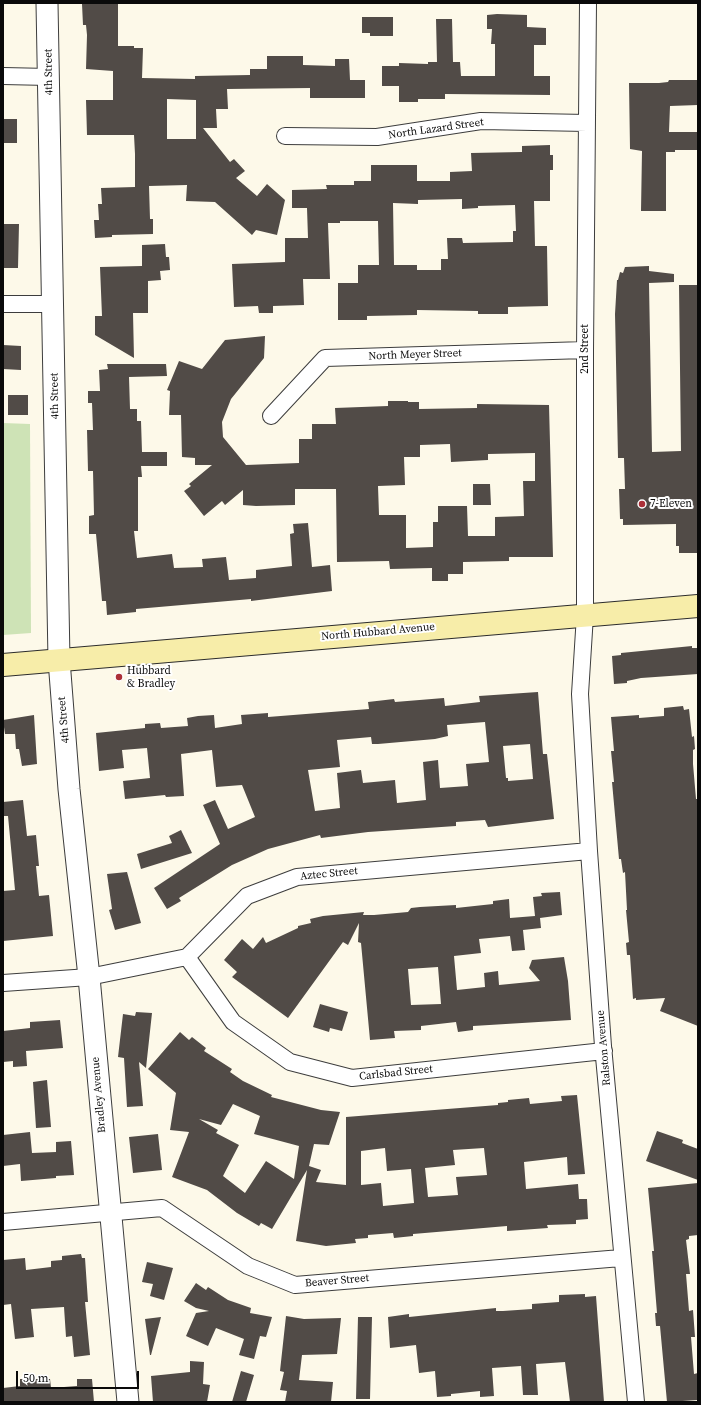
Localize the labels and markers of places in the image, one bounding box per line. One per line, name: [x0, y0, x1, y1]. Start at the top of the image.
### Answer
place label: 7-Eleven: [650, 497, 692, 511]
marker: 7-Eleven: [637, 499, 647, 509]
place label: Hubbard & Bradley: [127, 664, 175, 690]
marker: Hubbard & Bradley: [114, 672, 124, 682]

